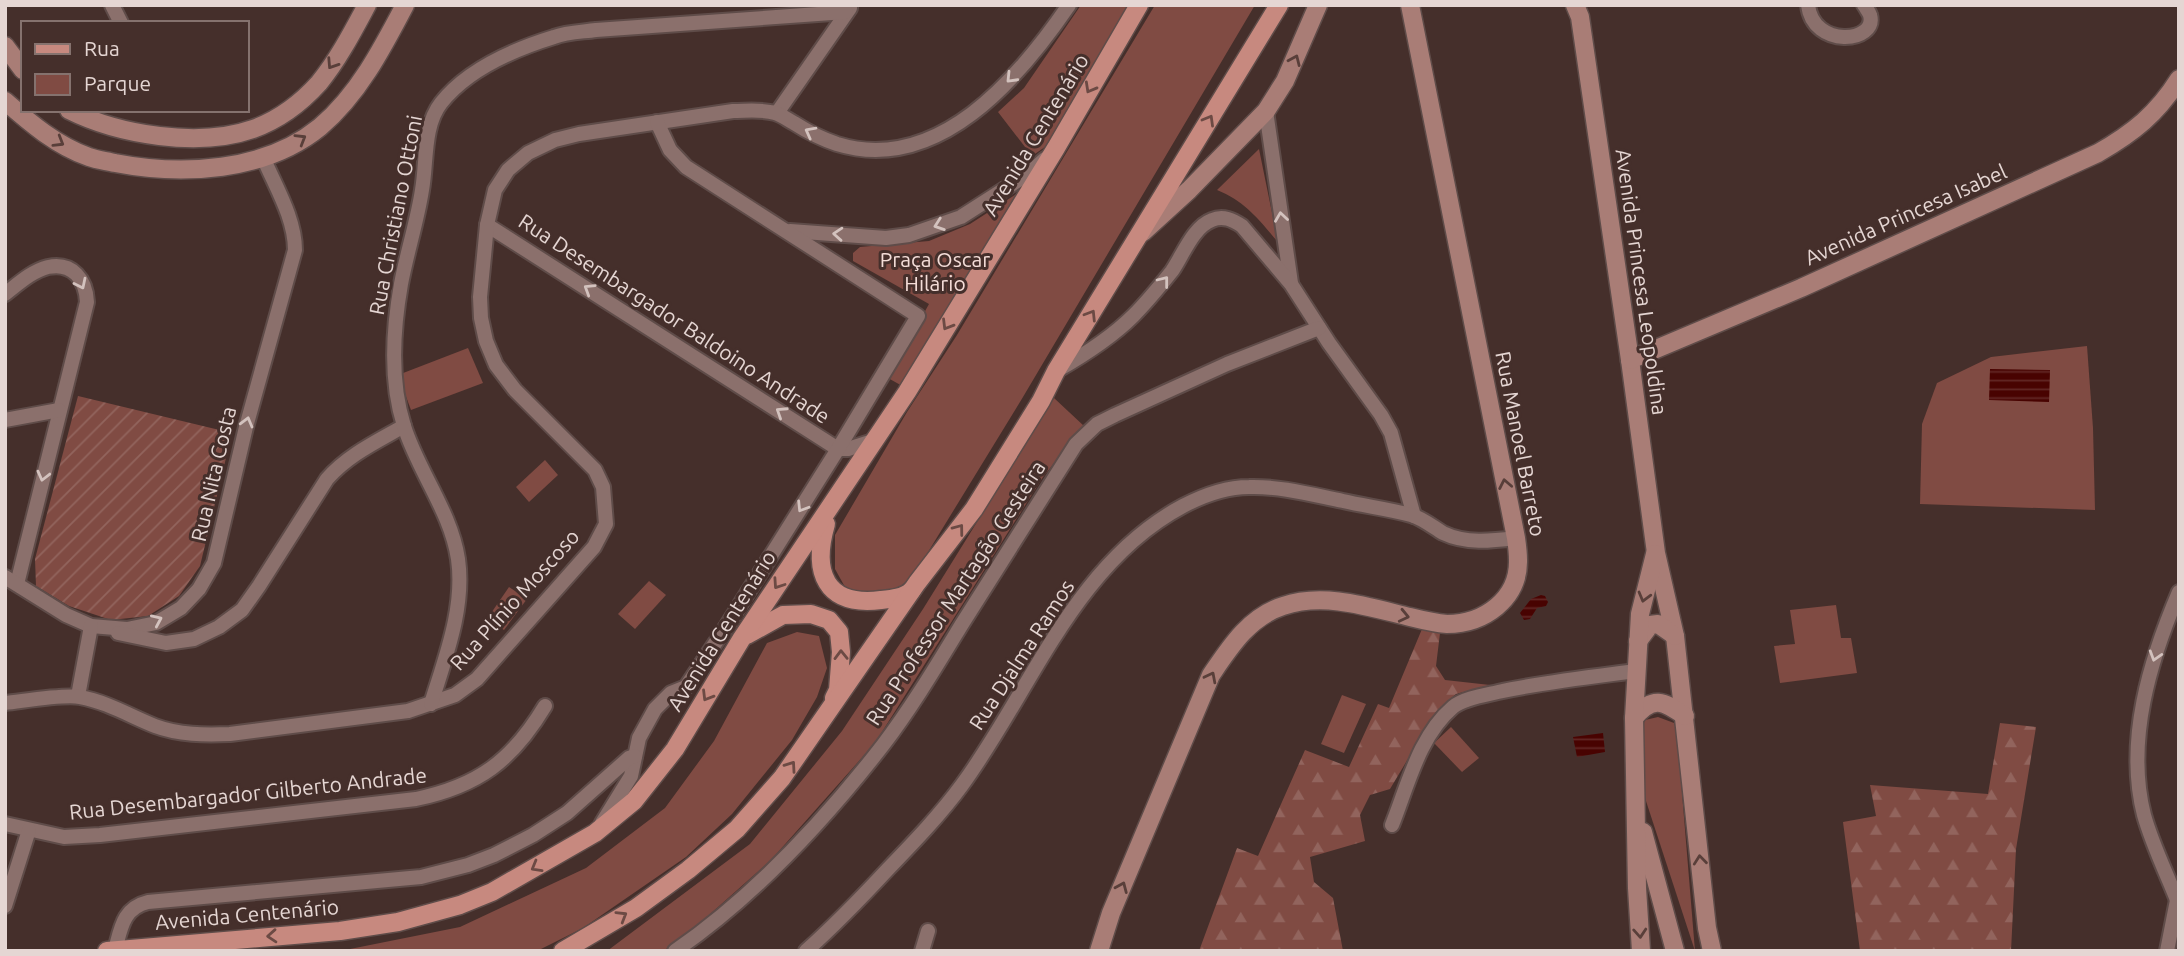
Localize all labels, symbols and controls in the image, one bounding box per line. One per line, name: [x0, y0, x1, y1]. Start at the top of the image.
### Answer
legend: [21, 21, 248, 112]
text: Rua: [84, 36, 120, 60]
street label: Avenida Centenário: [977, 49, 1093, 220]
one-way arrow: [1287, 54, 1301, 67]
one-way arrow: [328, 56, 340, 69]
one-way arrow: [1007, 69, 1020, 82]
text: Parque: [84, 71, 151, 95]
one-way arrow: [1085, 81, 1098, 94]
street label: Rua Christiano Ottoni: [364, 113, 426, 317]
one-way arrow: [1201, 115, 1214, 128]
one-way arrow: [804, 127, 817, 140]
one-way arrow: [52, 134, 65, 147]
one-way arrow: [294, 134, 307, 147]
street label: Avenida Princesa Leopoldina: [1611, 147, 1673, 417]
street label: Avenida Princesa Isabel: [1801, 159, 2010, 269]
street label: Rua Desembargador Baldoino Andrade: [514, 208, 835, 428]
one-way arrow: [1274, 211, 1289, 222]
one-way arrow: [933, 217, 945, 231]
one-way arrow: [832, 227, 843, 242]
park label: Praça Oscar Hilário: [880, 247, 990, 295]
one-way arrow: [1155, 276, 1168, 288]
one-way arrow: [73, 277, 86, 290]
one-way arrow: [584, 285, 597, 298]
one-way arrow: [1083, 309, 1096, 322]
one-way arrow: [943, 318, 956, 331]
street label: Rua Manoel Barreto: [1491, 349, 1551, 538]
street label: Rua Nita Costa: [186, 404, 240, 544]
one-way arrow: [775, 407, 788, 420]
one-way arrow: [239, 417, 253, 429]
street label: Rua Professor Martagão Gesteira: [861, 456, 1050, 729]
one-way arrow: [37, 470, 51, 482]
one-way arrow: [1498, 478, 1513, 490]
one-way arrow: [797, 499, 810, 512]
street label: Rua Plínio Moscoso: [445, 524, 584, 675]
one-way arrow: [950, 524, 963, 537]
street label: Avenida Centenário: [662, 546, 780, 715]
street label: Rua Djalma Ramos: [964, 575, 1079, 734]
one-way arrow: [773, 576, 786, 589]
one-way arrow: [1638, 591, 1652, 603]
one-way arrow: [1398, 607, 1410, 622]
one-way arrow: [150, 614, 162, 628]
one-way arrow: [833, 649, 848, 660]
one-way arrow: [2149, 650, 2164, 662]
one-way arrow: [1203, 672, 1217, 685]
one-way arrow: [702, 688, 715, 701]
one-way arrow: [783, 761, 795, 774]
street label: Rua Desembargador Gilberto Andrade: [68, 762, 428, 824]
one-way arrow: [1693, 854, 1708, 865]
one-way arrow: [531, 859, 543, 872]
one-way arrow: [1114, 881, 1128, 893]
street label: Avenida Centenário: [154, 894, 340, 934]
one-way arrow: [614, 912, 627, 925]
one-way arrow: [1632, 927, 1647, 938]
one-way arrow: [266, 928, 277, 943]

